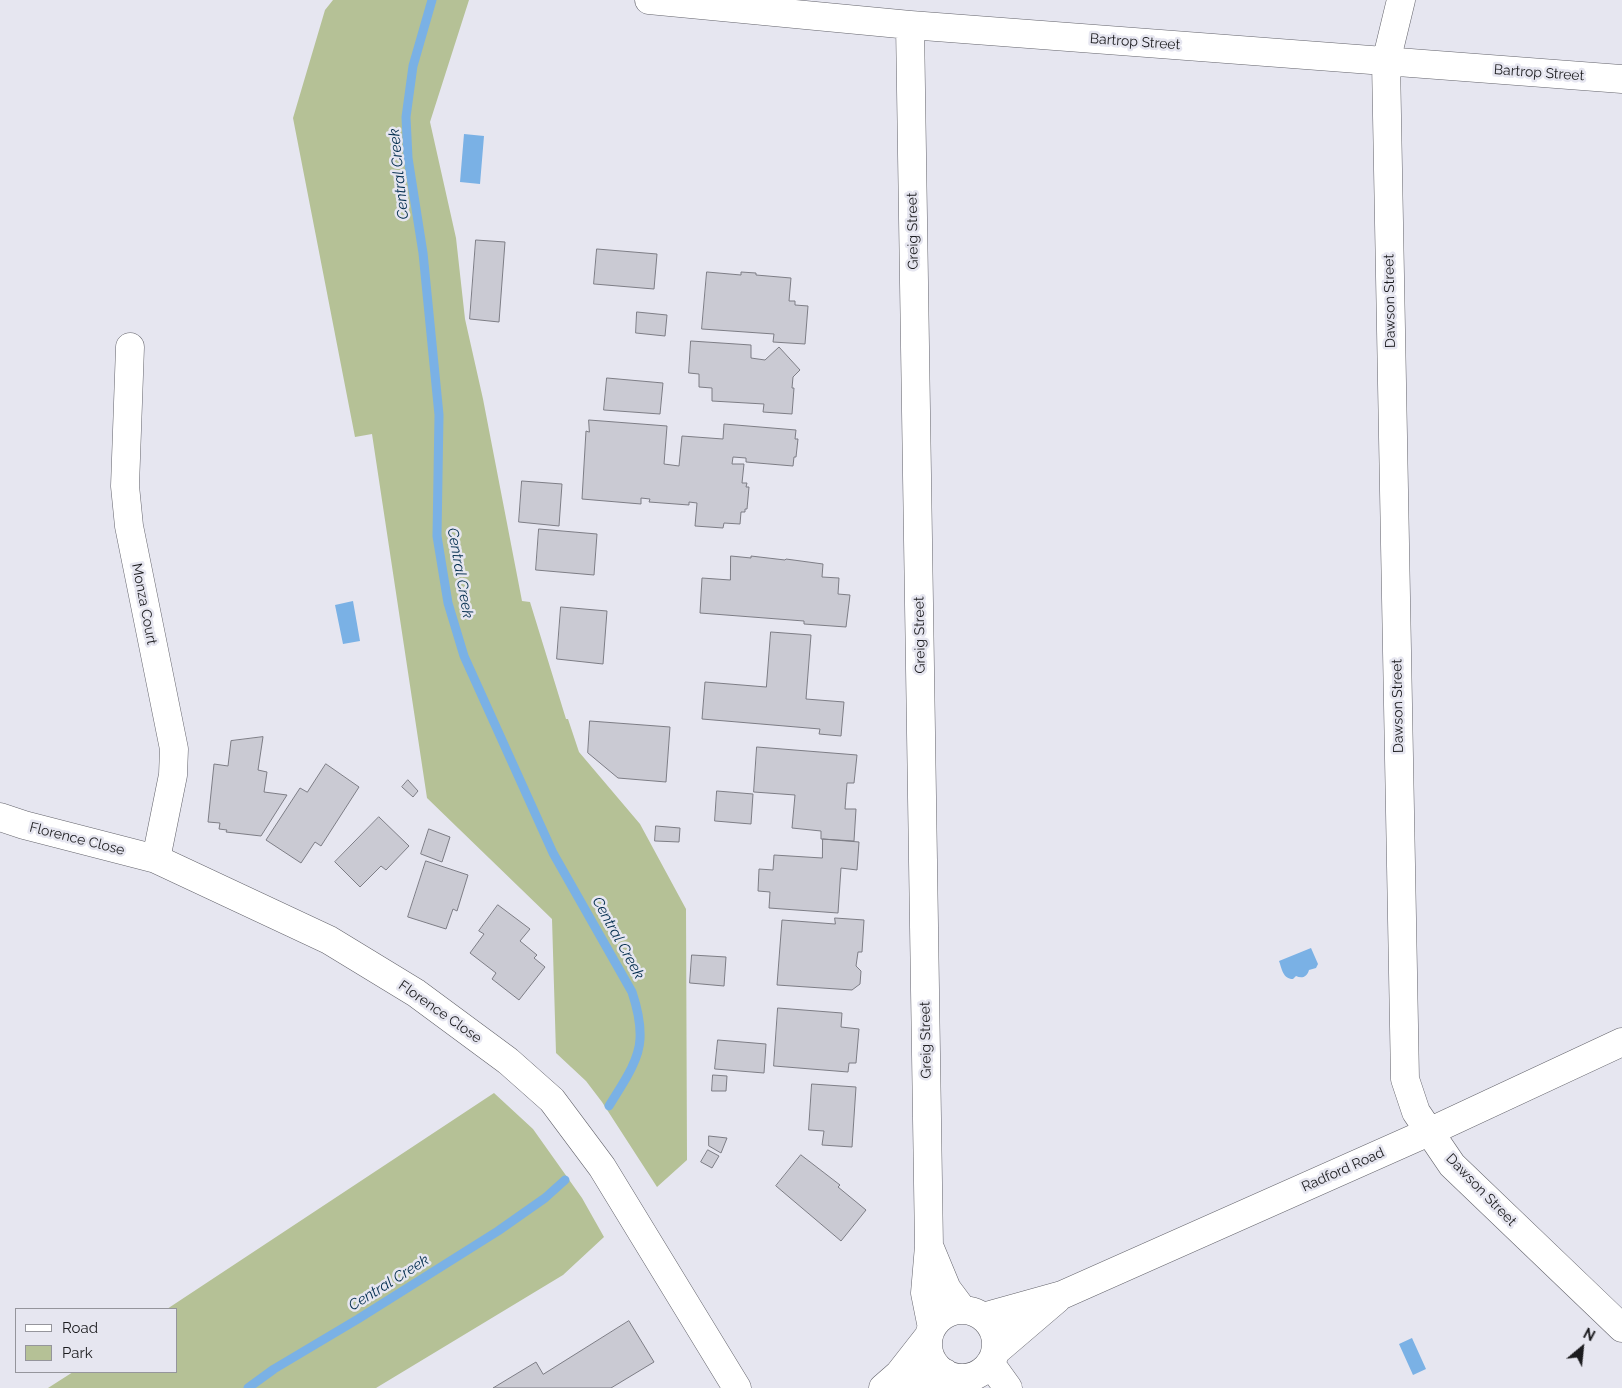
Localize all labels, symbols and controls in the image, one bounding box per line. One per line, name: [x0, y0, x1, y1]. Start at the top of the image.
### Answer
street label: Bartrop Street: [1089, 30, 1181, 54]
street label: Bartrop Street: [1493, 61, 1585, 85]
water label: Central Creek: [385, 128, 413, 220]
street label: Greig Street: [904, 192, 922, 270]
street label: Dawson Street: [1381, 254, 1399, 348]
water label: Central Creek: [443, 526, 477, 620]
street label: Monza Court: [128, 562, 160, 646]
street label: Greig Street: [911, 596, 929, 674]
street label: Dawson Street: [1389, 659, 1407, 753]
street label: Florence Close: [28, 819, 126, 859]
water label: Central Creek: [588, 894, 648, 982]
street label: Florence Close: [395, 977, 485, 1047]
street label: Greig Street: [917, 1001, 935, 1079]
street label: Radford Road: [1299, 1144, 1387, 1196]
street label: Dawson Street: [1442, 1150, 1520, 1230]
water label: Central Creek: [345, 1251, 433, 1315]
legend: [15, 1308, 178, 1373]
text: Road: [62, 1319, 98, 1337]
north arrow: [1557, 1323, 1607, 1373]
text: N: [1581, 1325, 1598, 1344]
text: Park: [62, 1344, 93, 1362]

